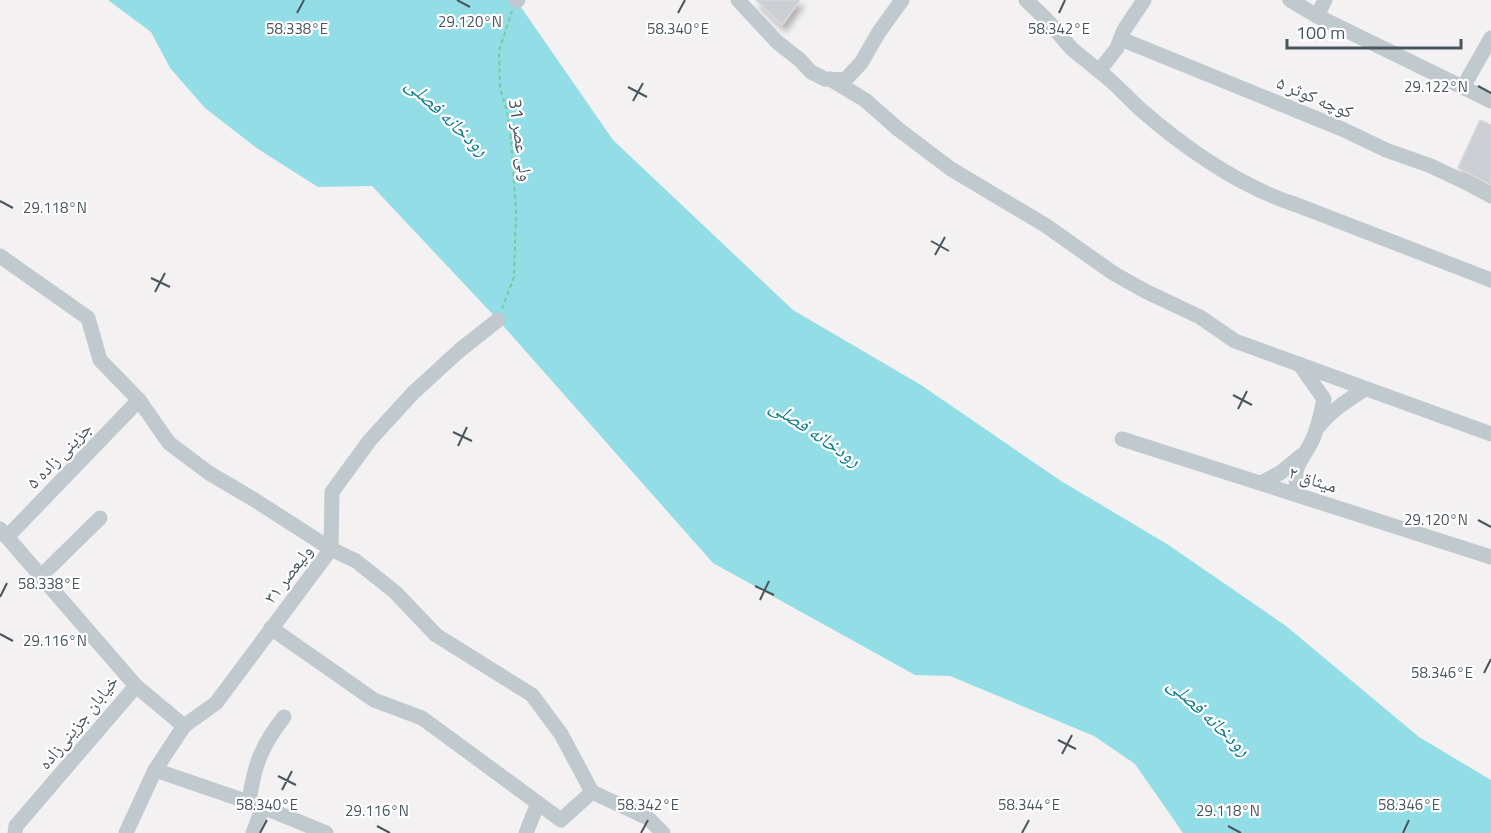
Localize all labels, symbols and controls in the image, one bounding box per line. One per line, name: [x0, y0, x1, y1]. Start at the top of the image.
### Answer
text: 29.120°N: [438, 10, 502, 33]
scale bar: [1287, 12, 1461, 50]
text: 58.338°E: [266, 17, 328, 40]
text: 58.340°E: [647, 17, 709, 40]
text: 58.342°E: [1028, 17, 1090, 40]
text: 100 m: [1296, 19, 1345, 46]
water label: رودخانه فصلی: [399, 69, 497, 163]
street label: کوچه کوثر ۵: [1273, 69, 1358, 125]
text: 29.122°N: [1404, 75, 1468, 98]
street label: ولی عصر 31: [502, 97, 540, 183]
text: 29.118°N: [23, 196, 87, 219]
water label: رودخانه فصلی: [764, 390, 868, 474]
street label: جزینی زاده ۵: [20, 415, 98, 495]
street label: میثاق ۲: [1285, 459, 1341, 499]
text: 29.120°N: [1404, 508, 1468, 531]
street label: ولیعصر ۳۱: [257, 539, 319, 609]
text: 58.338°E: [18, 572, 80, 595]
text: 29.116°N: [23, 629, 87, 652]
text: 58.346°E: [1411, 661, 1473, 684]
street label: خیابان جزینی‌زاده: [31, 669, 125, 775]
water label: رودخانه فصلی: [1161, 669, 1259, 763]
text: 58.340°E: [236, 793, 298, 816]
text: 58.342°E: [617, 793, 679, 816]
text: 58.344°E: [998, 793, 1060, 816]
text: 58.346°E: [1378, 793, 1440, 816]
text: 29.116°N: [345, 799, 409, 822]
text: 29.118°N: [1196, 799, 1260, 822]

